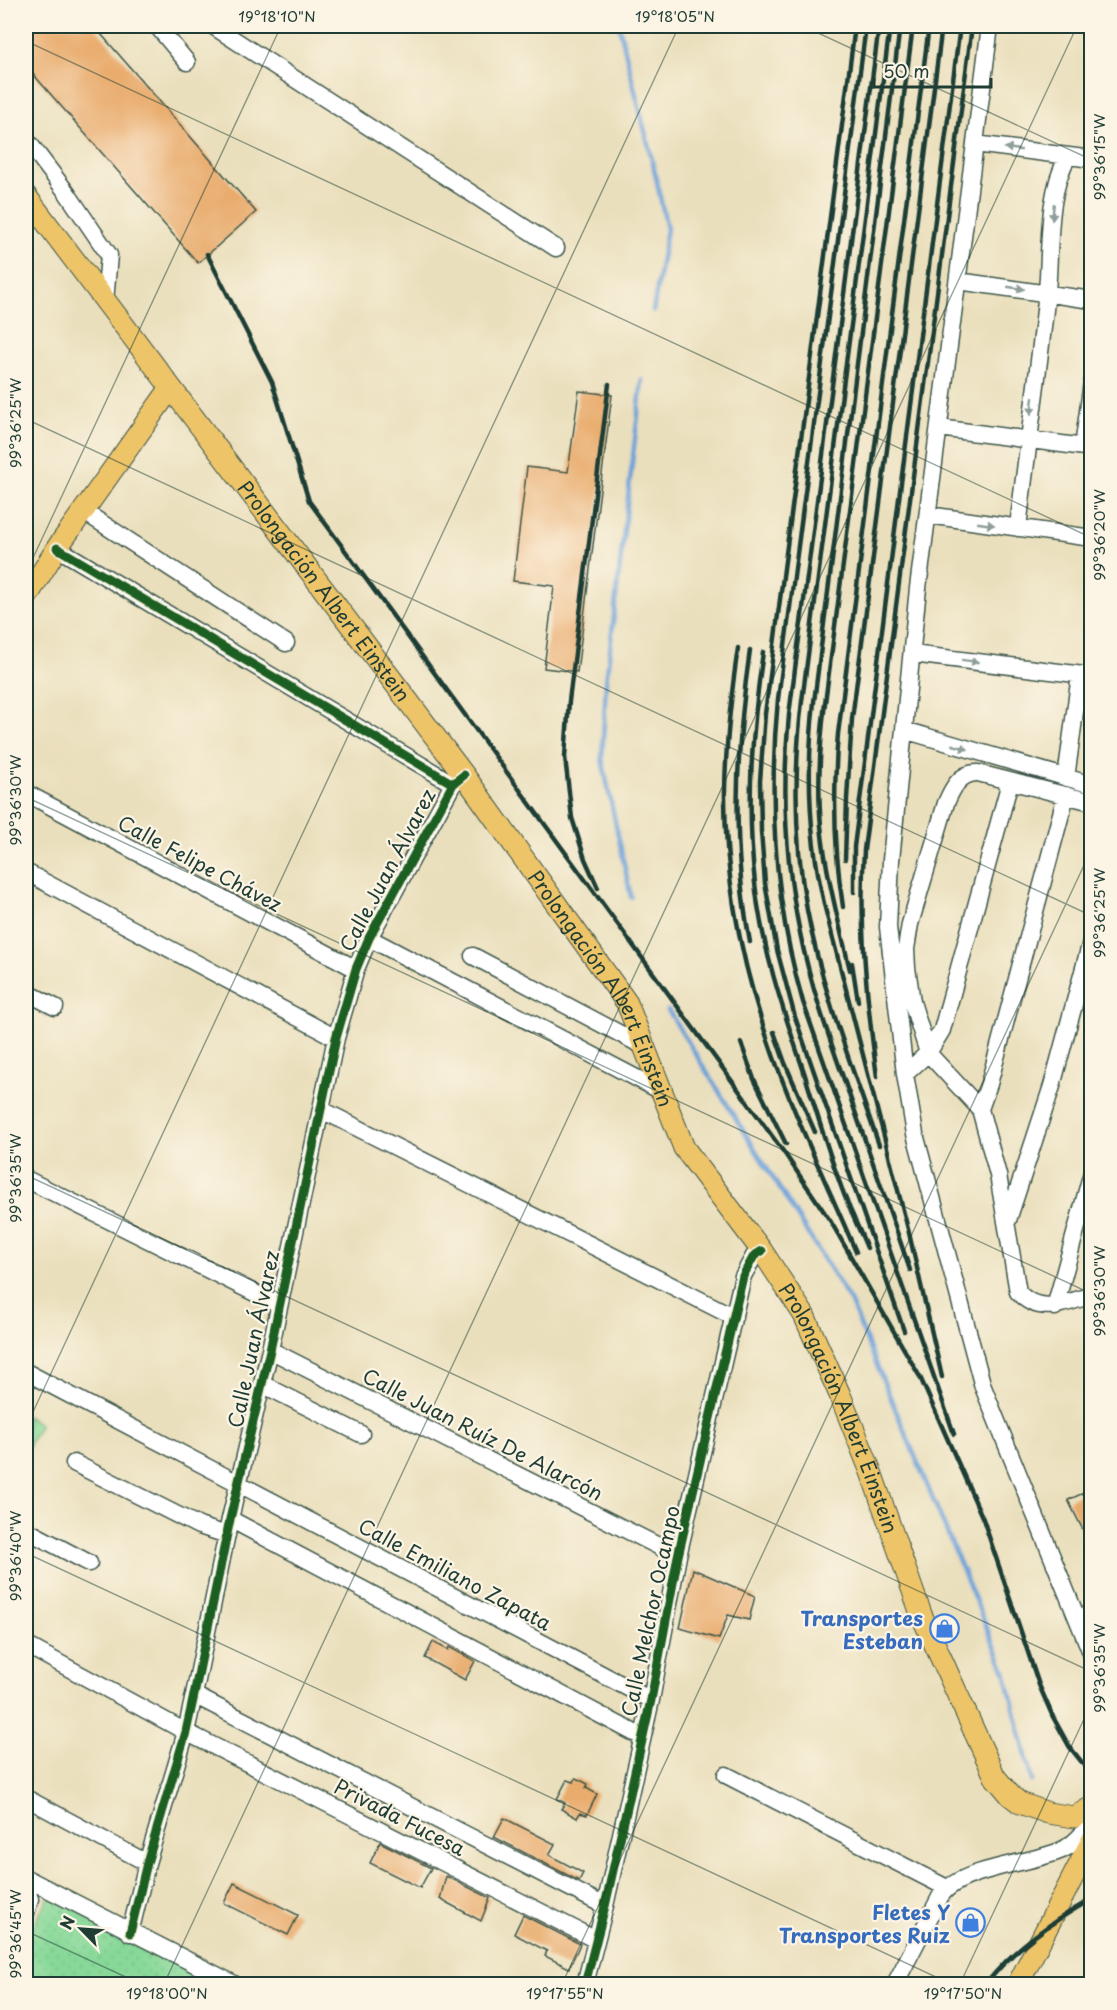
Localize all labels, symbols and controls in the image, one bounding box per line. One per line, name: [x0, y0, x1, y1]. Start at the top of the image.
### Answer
text: 19°18'10"N: [238, 4, 316, 27]
text: 19°18'05"N: [635, 4, 715, 27]
scale bar: [874, 51, 991, 89]
text: 50 m: [883, 57, 930, 84]
text: 99°36'15"W: [1087, 113, 1110, 200]
one-way arrow: [1003, 144, 1022, 153]
one-way arrow: [1048, 203, 1058, 222]
one-way arrow: [1006, 284, 1025, 293]
text: 99°36'25"W: [3, 377, 26, 468]
one-way arrow: [1027, 397, 1037, 416]
street label: Prolongación Albert Einstein: [231, 474, 418, 708]
text: 99°36'20"W: [1087, 489, 1110, 581]
one-way arrow: [976, 519, 995, 528]
one-way arrow: [960, 656, 979, 666]
one-way arrow: [951, 743, 969, 752]
text: 99°36'30"W: [3, 754, 26, 845]
street label: Calle Juan Álvarez: [331, 783, 443, 957]
street label: Calle Felipe Chávez: [113, 807, 287, 919]
street label: Prolongación Albert Einstein: [521, 864, 681, 1111]
text: 99°36'25"W: [1087, 867, 1110, 958]
text: 99°36'35"W: [3, 1133, 26, 1223]
text: 99°36'30"W: [1087, 1245, 1110, 1336]
street label: Calle Juan Álvarez: [220, 1248, 286, 1430]
street label: Prolongación Albert Einstein: [772, 1277, 906, 1537]
street label: Calle Juan Ruíz De Alarcón: [358, 1360, 608, 1508]
street label: Calle Melchor Ocampo: [613, 1503, 687, 1719]
text: 99°36'40"W: [3, 1510, 26, 1601]
street label: Calle Emiliano Zapata: [353, 1510, 557, 1638]
place label: Transportes Esteban: [800, 1603, 923, 1656]
shop icon: Transportes Esteban: [928, 1613, 960, 1645]
text: 99°36'35"W: [1087, 1623, 1110, 1713]
street label: Privada Fucesa: [329, 1771, 471, 1863]
text: 99°36'45"W: [3, 1889, 26, 1979]
place label: Fletes Y Transportes Ruiz: [779, 1897, 950, 1950]
north arrow: [51, 1899, 111, 1959]
shop icon: Fletes Y Transportes Ruiz: [955, 1907, 987, 1939]
text: N: [53, 1911, 80, 1933]
text: 19°18'00"N: [126, 1981, 208, 2004]
text: 19°17'55"N: [526, 1981, 604, 2004]
text: 19°17'50"N: [924, 1981, 1002, 2004]

